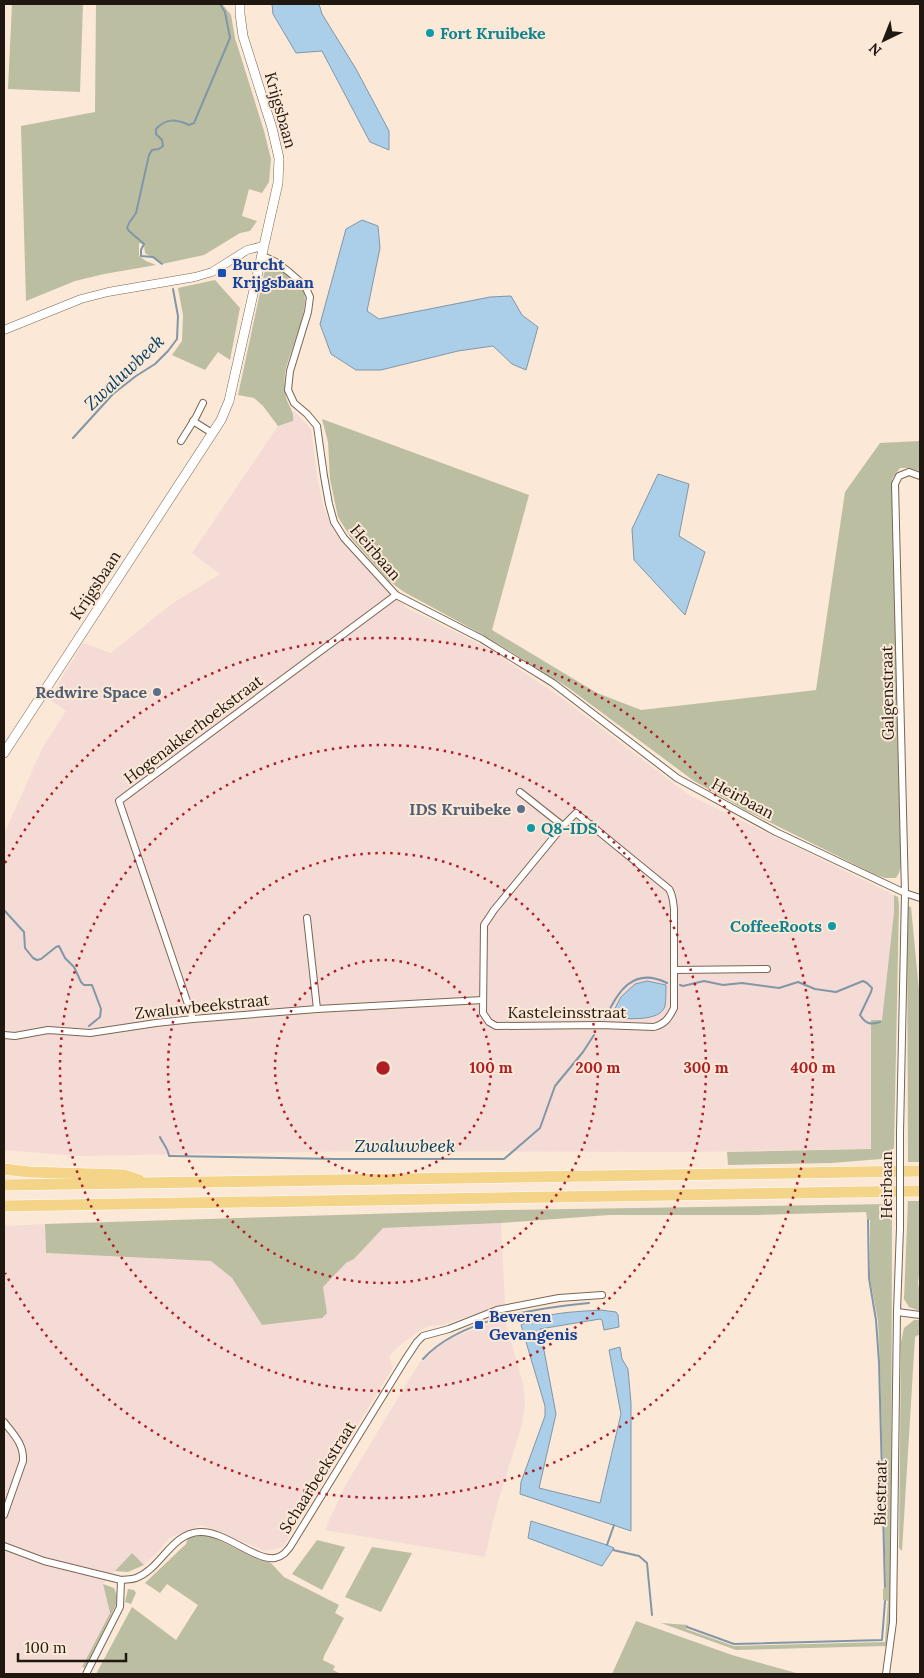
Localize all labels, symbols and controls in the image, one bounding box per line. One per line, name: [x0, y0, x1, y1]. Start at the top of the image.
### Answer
north arrow: [859, 15, 909, 65]
place label: Fort Kruibeke: [440, 23, 546, 43]
marker: Fort Kruibeke: [424, 27, 436, 39]
text: N: [865, 39, 885, 60]
street label: Krijgsbaan: [261, 70, 301, 151]
place label: Burcht Krijgsbaan: [232, 254, 314, 292]
marker: Burcht Krijgsbaan: [216, 267, 228, 279]
water label: Zwaluwbeek: [79, 329, 169, 415]
street label: Heirbaan: [346, 520, 406, 584]
street label: Krijgsbaan: [65, 546, 125, 623]
street label: Galgenstraat: [876, 645, 898, 741]
street label: Hogenakkerhoekstraat: [120, 670, 267, 788]
place label: Redwire Space: [35, 682, 147, 702]
marker: Redwire Space: [151, 686, 163, 698]
street label: Heirbaan: [708, 773, 778, 823]
place label: IDS Kruibeke: [409, 799, 511, 819]
marker: IDS Kruibeke: [515, 803, 527, 815]
place label: Q8-IDS: [541, 818, 598, 838]
marker: Q8-IDS: [525, 822, 537, 834]
place label: CoffeeRoots: [730, 916, 822, 936]
marker: CoffeeRoots: [826, 920, 838, 932]
street label: Zwaluwbeekstraat: [134, 989, 271, 1023]
street label: Kasteleinsstraat: [507, 1002, 627, 1022]
text: 100 m: [470, 1058, 513, 1077]
text: 200 m: [576, 1058, 621, 1077]
text: 300 m: [683, 1058, 729, 1077]
text: 400 m: [790, 1058, 836, 1077]
centre of rings: [374, 1059, 392, 1077]
water label: Zwaluwbeek: [355, 1134, 455, 1157]
street label: Heirbaan: [876, 1151, 896, 1219]
place label: Beveren Gevangenis: [489, 1306, 578, 1344]
marker: Beveren Gevangenis: [473, 1319, 485, 1331]
street label: Schaarbeekstraat: [274, 1416, 360, 1537]
street label: Biestraat: [869, 1459, 891, 1526]
scale bar: [18, 1630, 125, 1662]
text: 100 m: [25, 1638, 66, 1657]

